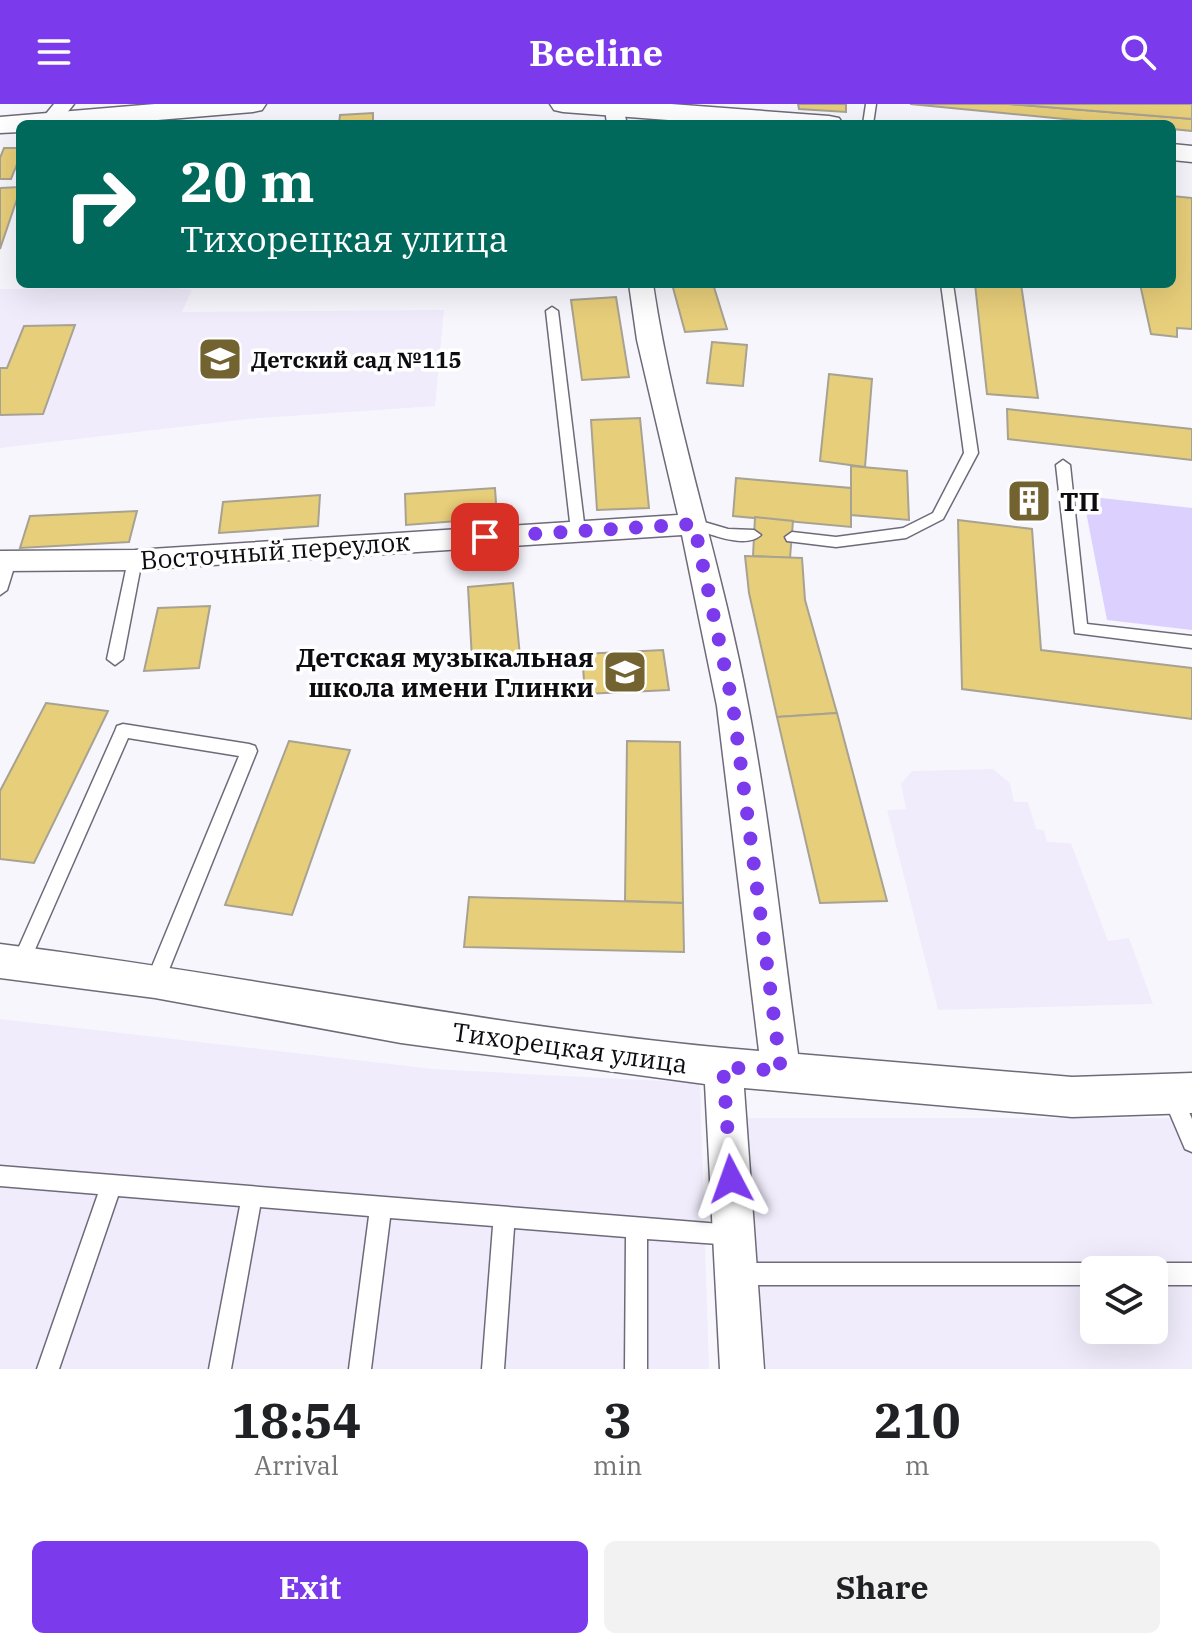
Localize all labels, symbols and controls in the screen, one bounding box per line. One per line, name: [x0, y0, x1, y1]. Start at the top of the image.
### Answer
text: Beeline: [529, 29, 663, 76]
icon: menu: [32, 30, 76, 74]
icon: search: [1116, 30, 1160, 74]
text: 20 m: [180, 145, 315, 217]
icon: right: [48, 152, 152, 256]
text: Тихорецкая улица: [180, 215, 508, 262]
school or university icon: Детский сад №115: [196, 335, 244, 383]
place label: Детский сад №115: [251, 345, 462, 374]
building icon: ТП: [1005, 477, 1053, 525]
place label: ТП: [1060, 484, 1100, 518]
pin: [451, 503, 519, 571]
icon: arrive: [463, 515, 507, 559]
street label: Восточный переулок: [139, 524, 411, 576]
place label: Детская музыкальная школа имени Глинки: [296, 640, 594, 704]
school or university icon: Детская музыкальная школа имени Глинки: [601, 648, 649, 696]
street label: Тихорецкая улица: [450, 1014, 690, 1080]
position arrow: [689, 1137, 773, 1221]
map controls: [1080, 1256, 1168, 1344]
button: layers: [1080, 1256, 1168, 1344]
text: 18:54: [232, 1389, 361, 1451]
text: 3: [603, 1389, 632, 1451]
text: 210: [874, 1389, 960, 1451]
text: Arrival: [254, 1448, 339, 1482]
text: min: [593, 1448, 642, 1482]
text: m: [905, 1448, 930, 1482]
button: Exit: [32, 1541, 588, 1633]
button: Share: [604, 1541, 1160, 1633]

